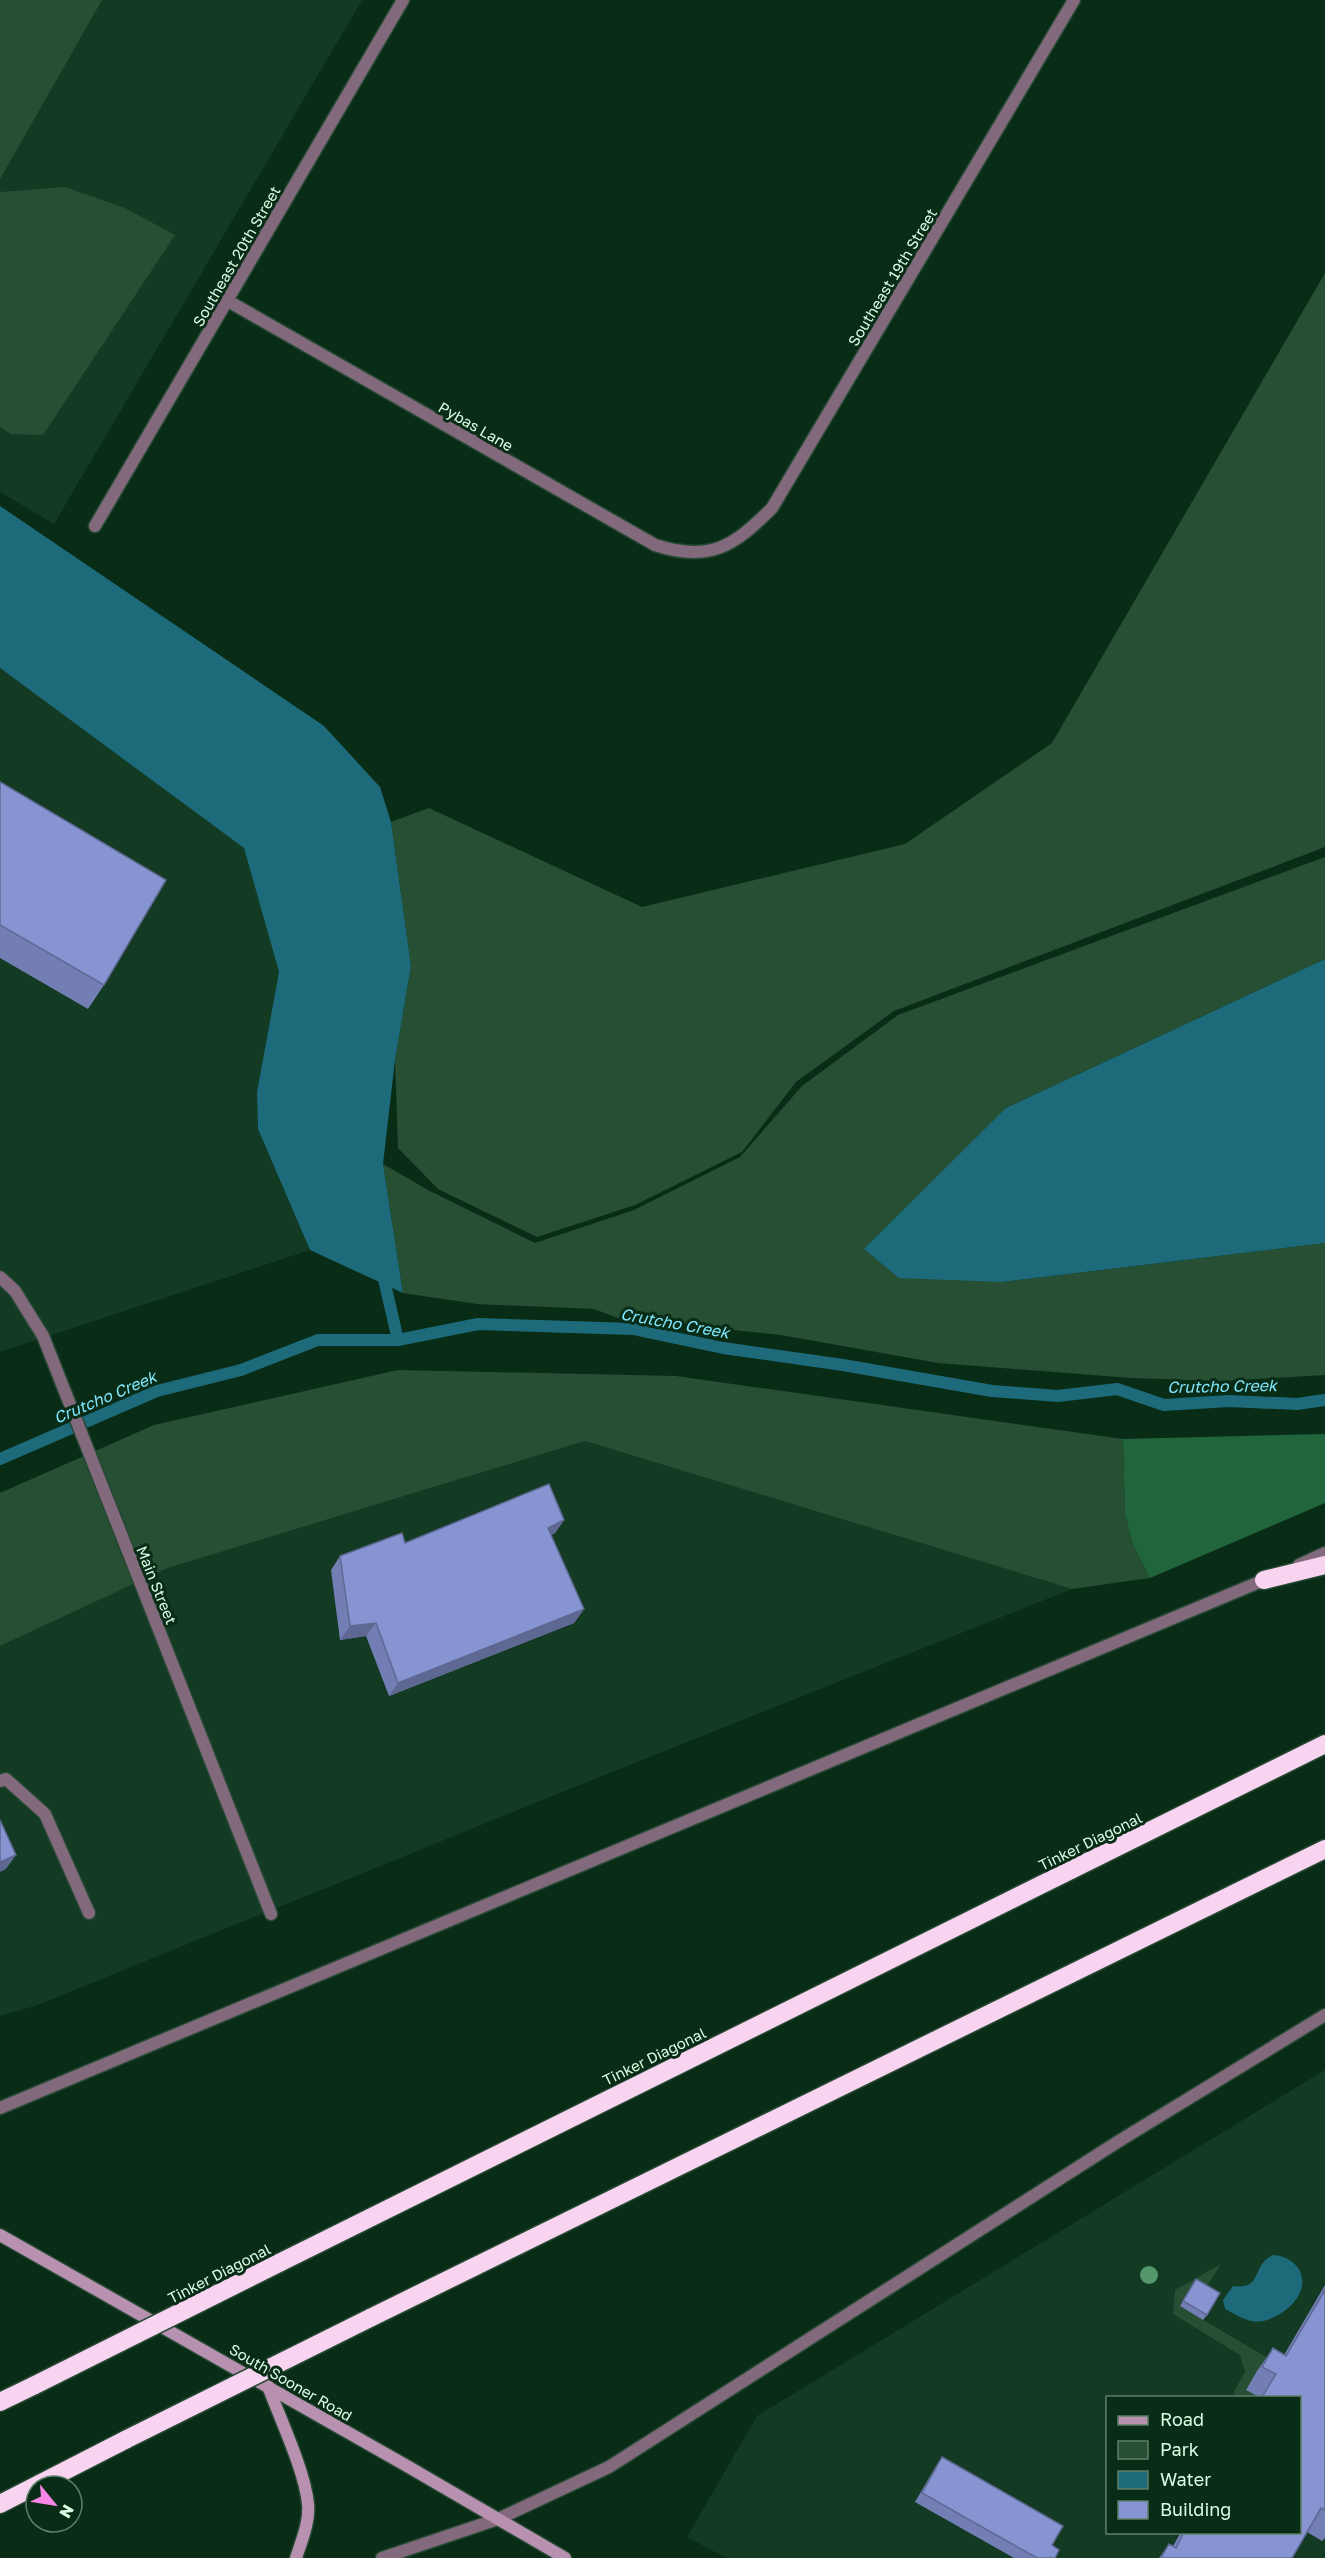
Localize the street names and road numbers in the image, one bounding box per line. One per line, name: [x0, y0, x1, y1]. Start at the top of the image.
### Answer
street label: Southeast 20th Street: [188, 183, 284, 329]
street label: Southeast 19th Street: [844, 205, 940, 349]
street label: Pybas Lane: [436, 397, 517, 455]
street label: Main Street: [133, 1543, 181, 1627]
street label: Tinker Diagonal: [1035, 1808, 1145, 1874]
street label: Tinker Diagonal: [599, 2023, 709, 2089]
street label: Tinker Diagonal: [165, 2239, 273, 2307]
street label: South Sooner Road: [227, 2340, 355, 2424]

